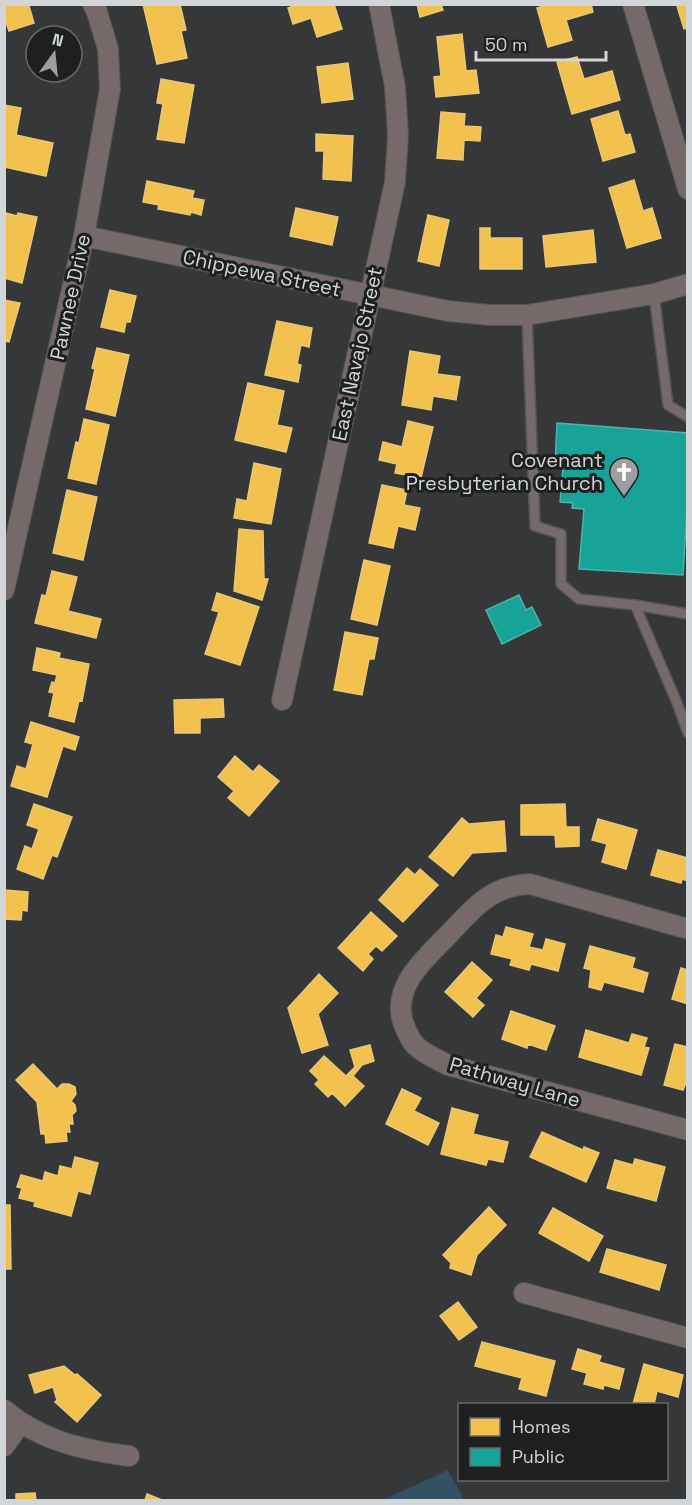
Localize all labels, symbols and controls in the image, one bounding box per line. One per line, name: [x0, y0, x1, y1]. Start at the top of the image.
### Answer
north arrow: [24, 24, 84, 84]
scale bar: [476, 24, 606, 62]
text: N: [50, 28, 66, 52]
text: 50 m: [485, 33, 527, 56]
street label: Pawnee Drive: [44, 232, 96, 362]
street label: Chippewa Street: [181, 244, 343, 302]
street label: East Navajo Street: [326, 265, 388, 443]
place label: Covenant Presbyterian Church: [406, 447, 603, 496]
church icon: Covenant Presbyterian Church: [608, 456, 640, 498]
street label: Pathway Lane: [447, 1051, 583, 1113]
legend: [458, 1403, 668, 1481]
text: Homes: [512, 1415, 571, 1438]
text: Public: [512, 1445, 565, 1468]

